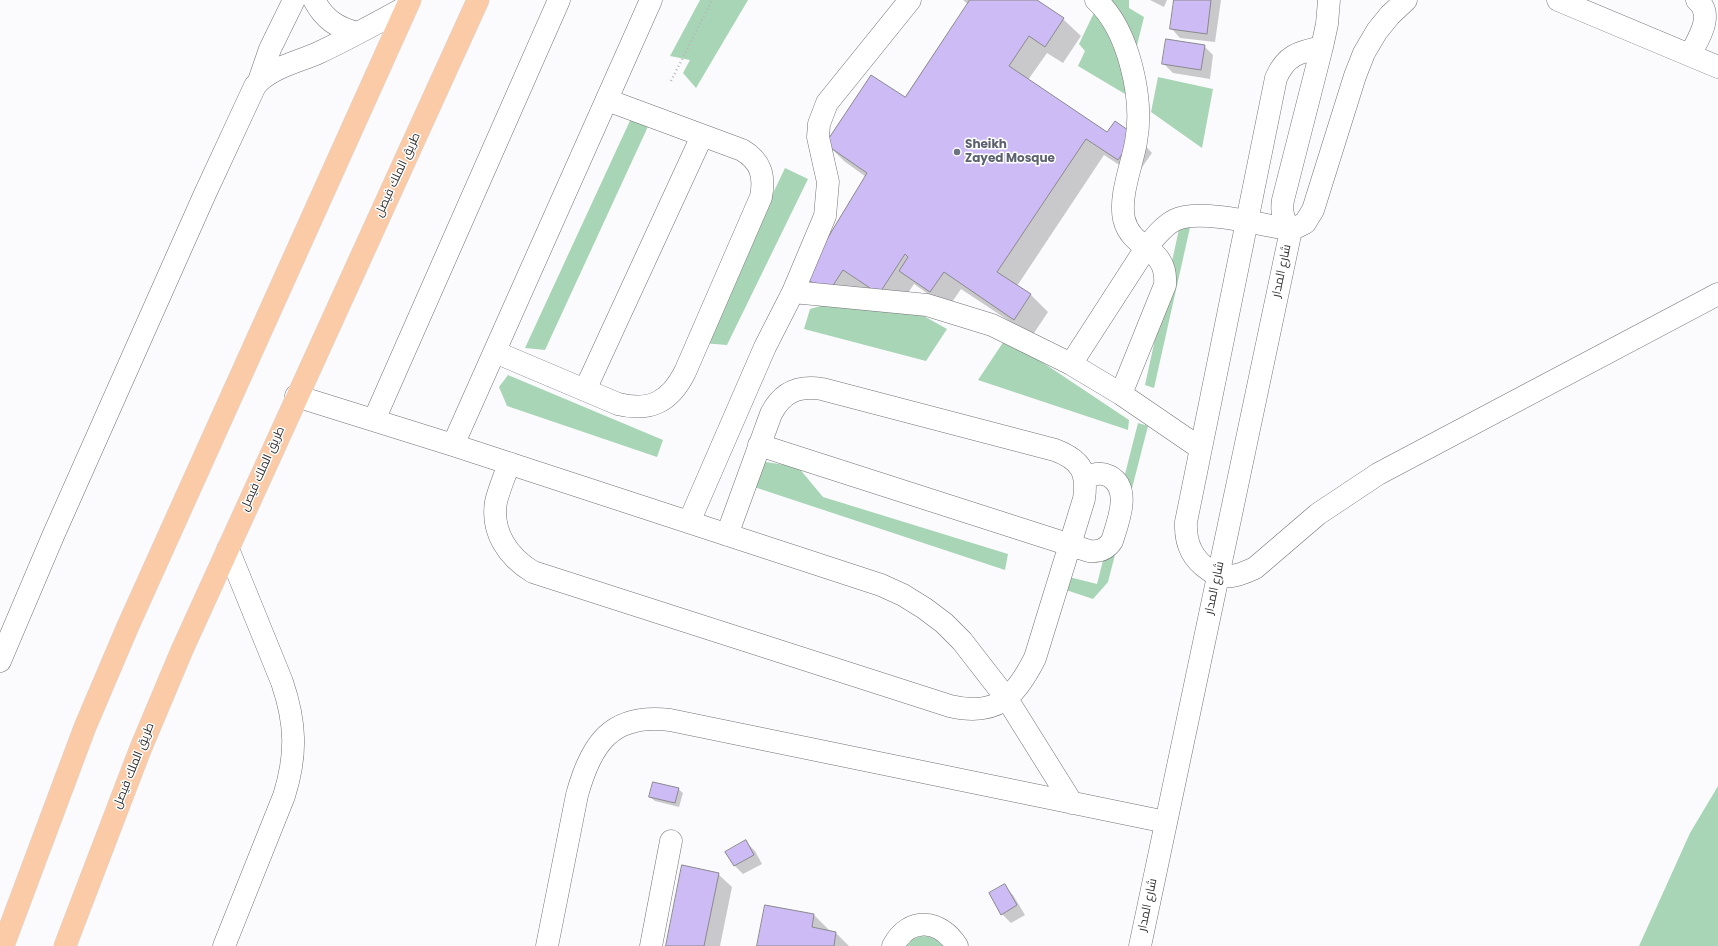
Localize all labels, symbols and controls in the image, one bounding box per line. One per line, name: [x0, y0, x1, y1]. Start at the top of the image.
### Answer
street label: طريق الملك فيصل: [372, 131, 424, 219]
place label: Sheikh Zayed Mosque: [965, 138, 1055, 166]
marker: Sheikh Zayed Mosque: [952, 147, 962, 157]
street label: شارع المدار: [1269, 243, 1295, 299]
street label: طريق الملك فيصل: [238, 424, 288, 514]
street label: شارع المدار: [1202, 560, 1228, 616]
street label: طريق الملك فيصل: [110, 721, 158, 811]
street label: شارع المدار: [1135, 877, 1161, 933]

